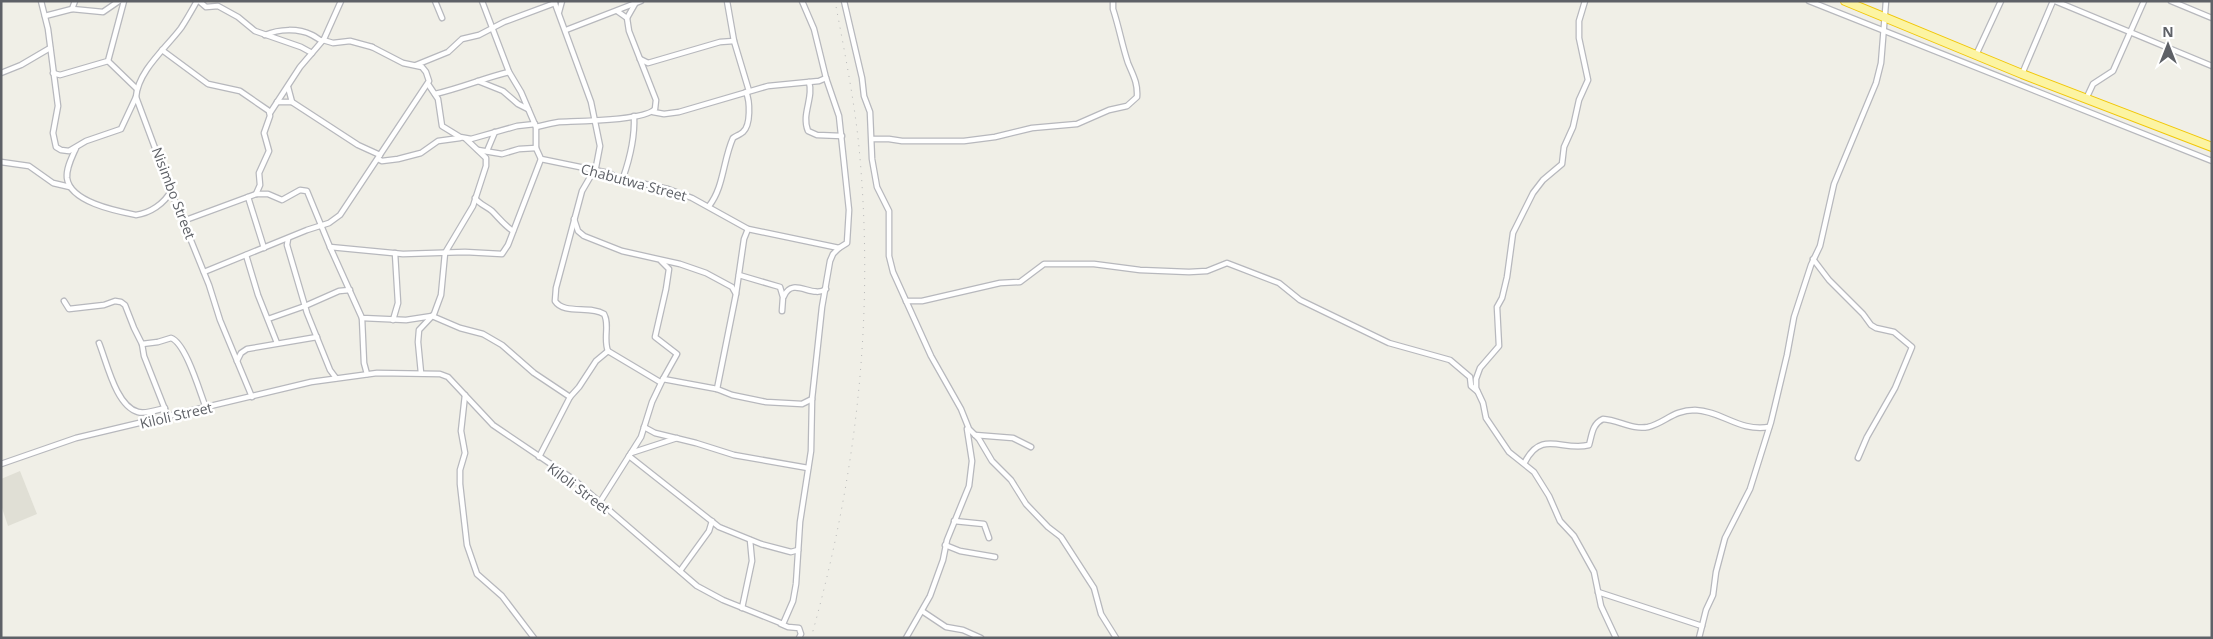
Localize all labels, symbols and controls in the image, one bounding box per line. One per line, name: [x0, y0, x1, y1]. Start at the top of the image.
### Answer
north arrow: [2143, 20, 2193, 70]
text: N: [2162, 22, 2174, 41]
street label: Nisimbo Street: [148, 144, 200, 242]
street label: Chabutwa Street: [579, 159, 689, 205]
street label: Kiloli Street: [138, 397, 214, 433]
street label: Kiloli Street: [544, 458, 614, 518]

